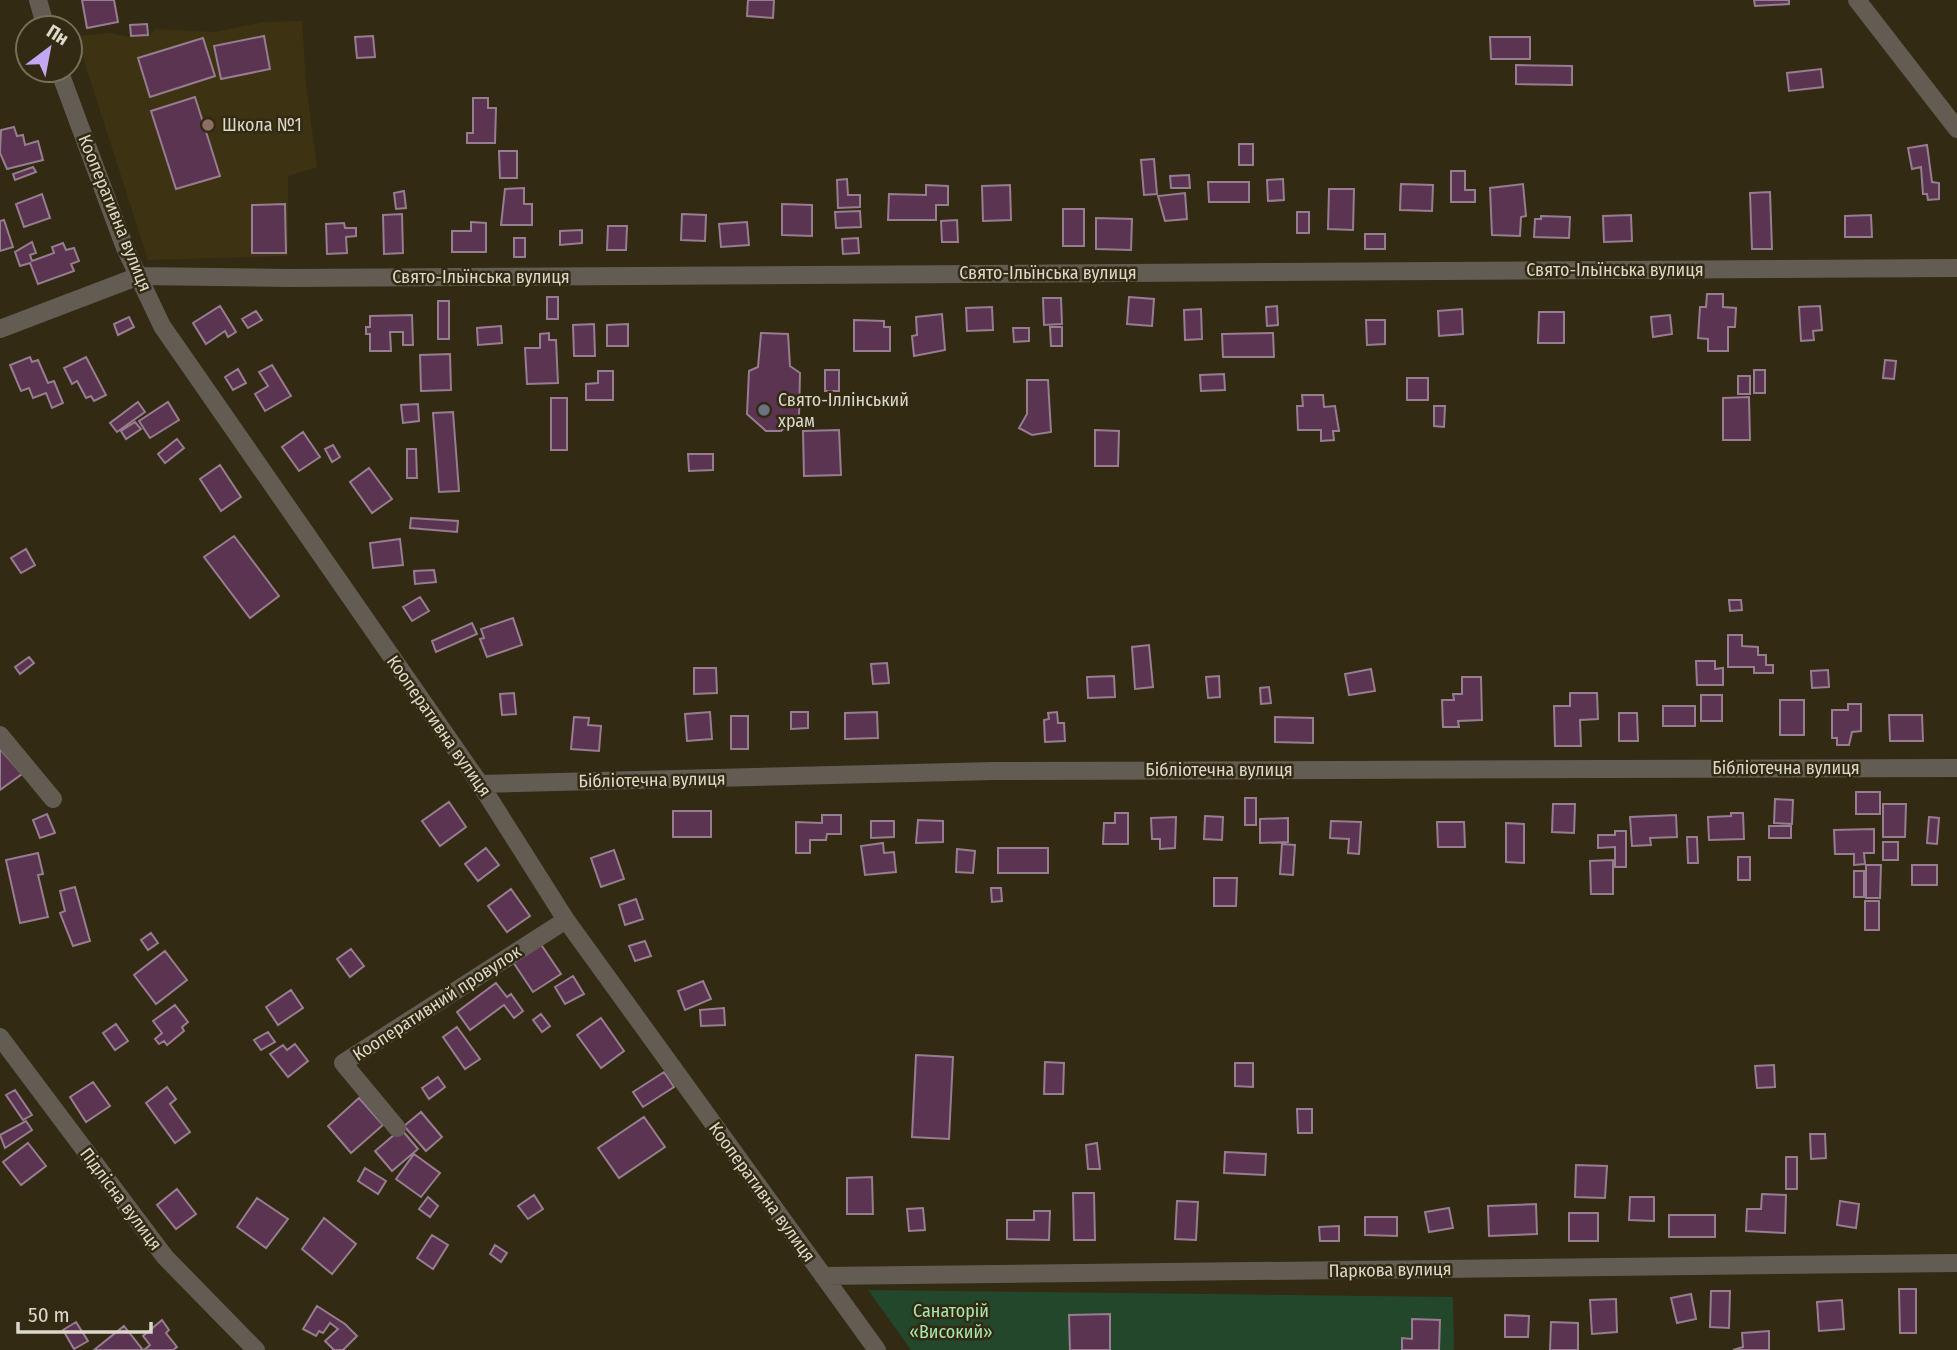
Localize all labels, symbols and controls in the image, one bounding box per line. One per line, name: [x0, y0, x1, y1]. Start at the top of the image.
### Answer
north arrow: [14, 14, 84, 84]
text: Пн: [43, 20, 73, 50]
place label: Школа №1: [222, 114, 302, 136]
marker: Школа №1: [200, 117, 216, 133]
street label: Кооперативна вулиця: [73, 131, 157, 295]
street label: Свято-Ільїнська вулиця: [1526, 259, 1704, 281]
street label: Свято-Ільїнська вулиця: [959, 262, 1137, 284]
street label: Свято-Ільїнська вулиця: [392, 266, 570, 288]
place label: Свято-Іллінський храм: [778, 389, 909, 432]
marker: Свято-Іллінський храм: [756, 402, 772, 418]
street label: Кооперативна вулиця: [382, 651, 496, 801]
street label: Бібліотечна вулиця: [1712, 757, 1860, 779]
street label: Бібліотечна вулиця: [1145, 759, 1293, 781]
street label: Бібліотечна вулиця: [578, 768, 726, 792]
street label: Кооперативний провулок: [349, 940, 526, 1066]
street label: Кооперативна вулиця: [704, 1118, 820, 1266]
street label: Підлісна вулиця: [75, 1143, 167, 1255]
street label: Паркова вулиця: [1328, 1258, 1452, 1282]
scale bar: [18, 1290, 150, 1334]
park label: Санаторій «Високий»: [909, 1300, 993, 1343]
text: 50 m: [28, 1302, 70, 1328]

